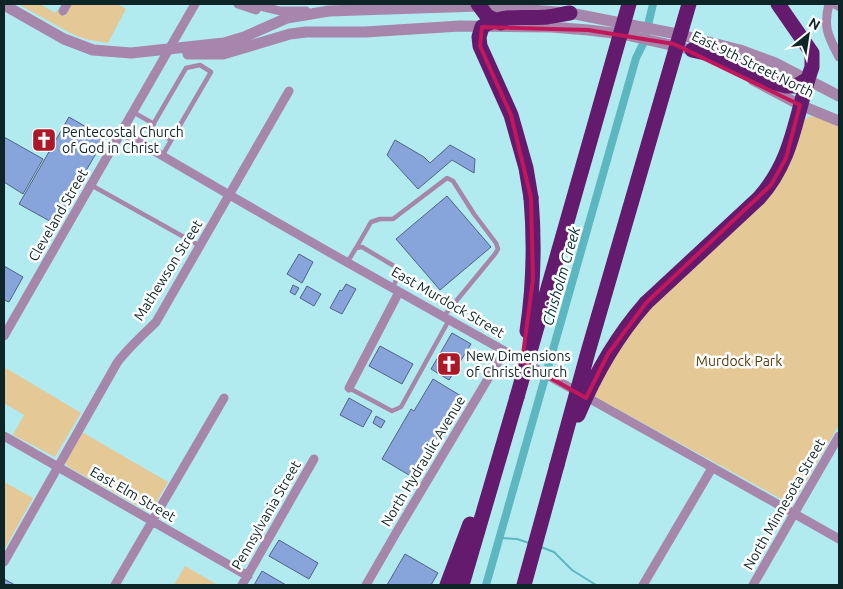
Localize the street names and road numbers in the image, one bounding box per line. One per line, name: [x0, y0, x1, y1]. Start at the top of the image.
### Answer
street label: East 9th Street North: [689, 28, 817, 100]
street label: Cleveland Street: [25, 166, 91, 264]
street label: Mathewson Street: [130, 216, 206, 323]
street label: East Murdock Street: [389, 263, 508, 341]
street label: North Hydraulic Avenue: [378, 393, 468, 529]
street label: North Minnesota Street: [740, 435, 828, 572]
street label: Pennsylvania Street: [228, 457, 304, 572]
street label: East Elm Street: [88, 463, 179, 525]

